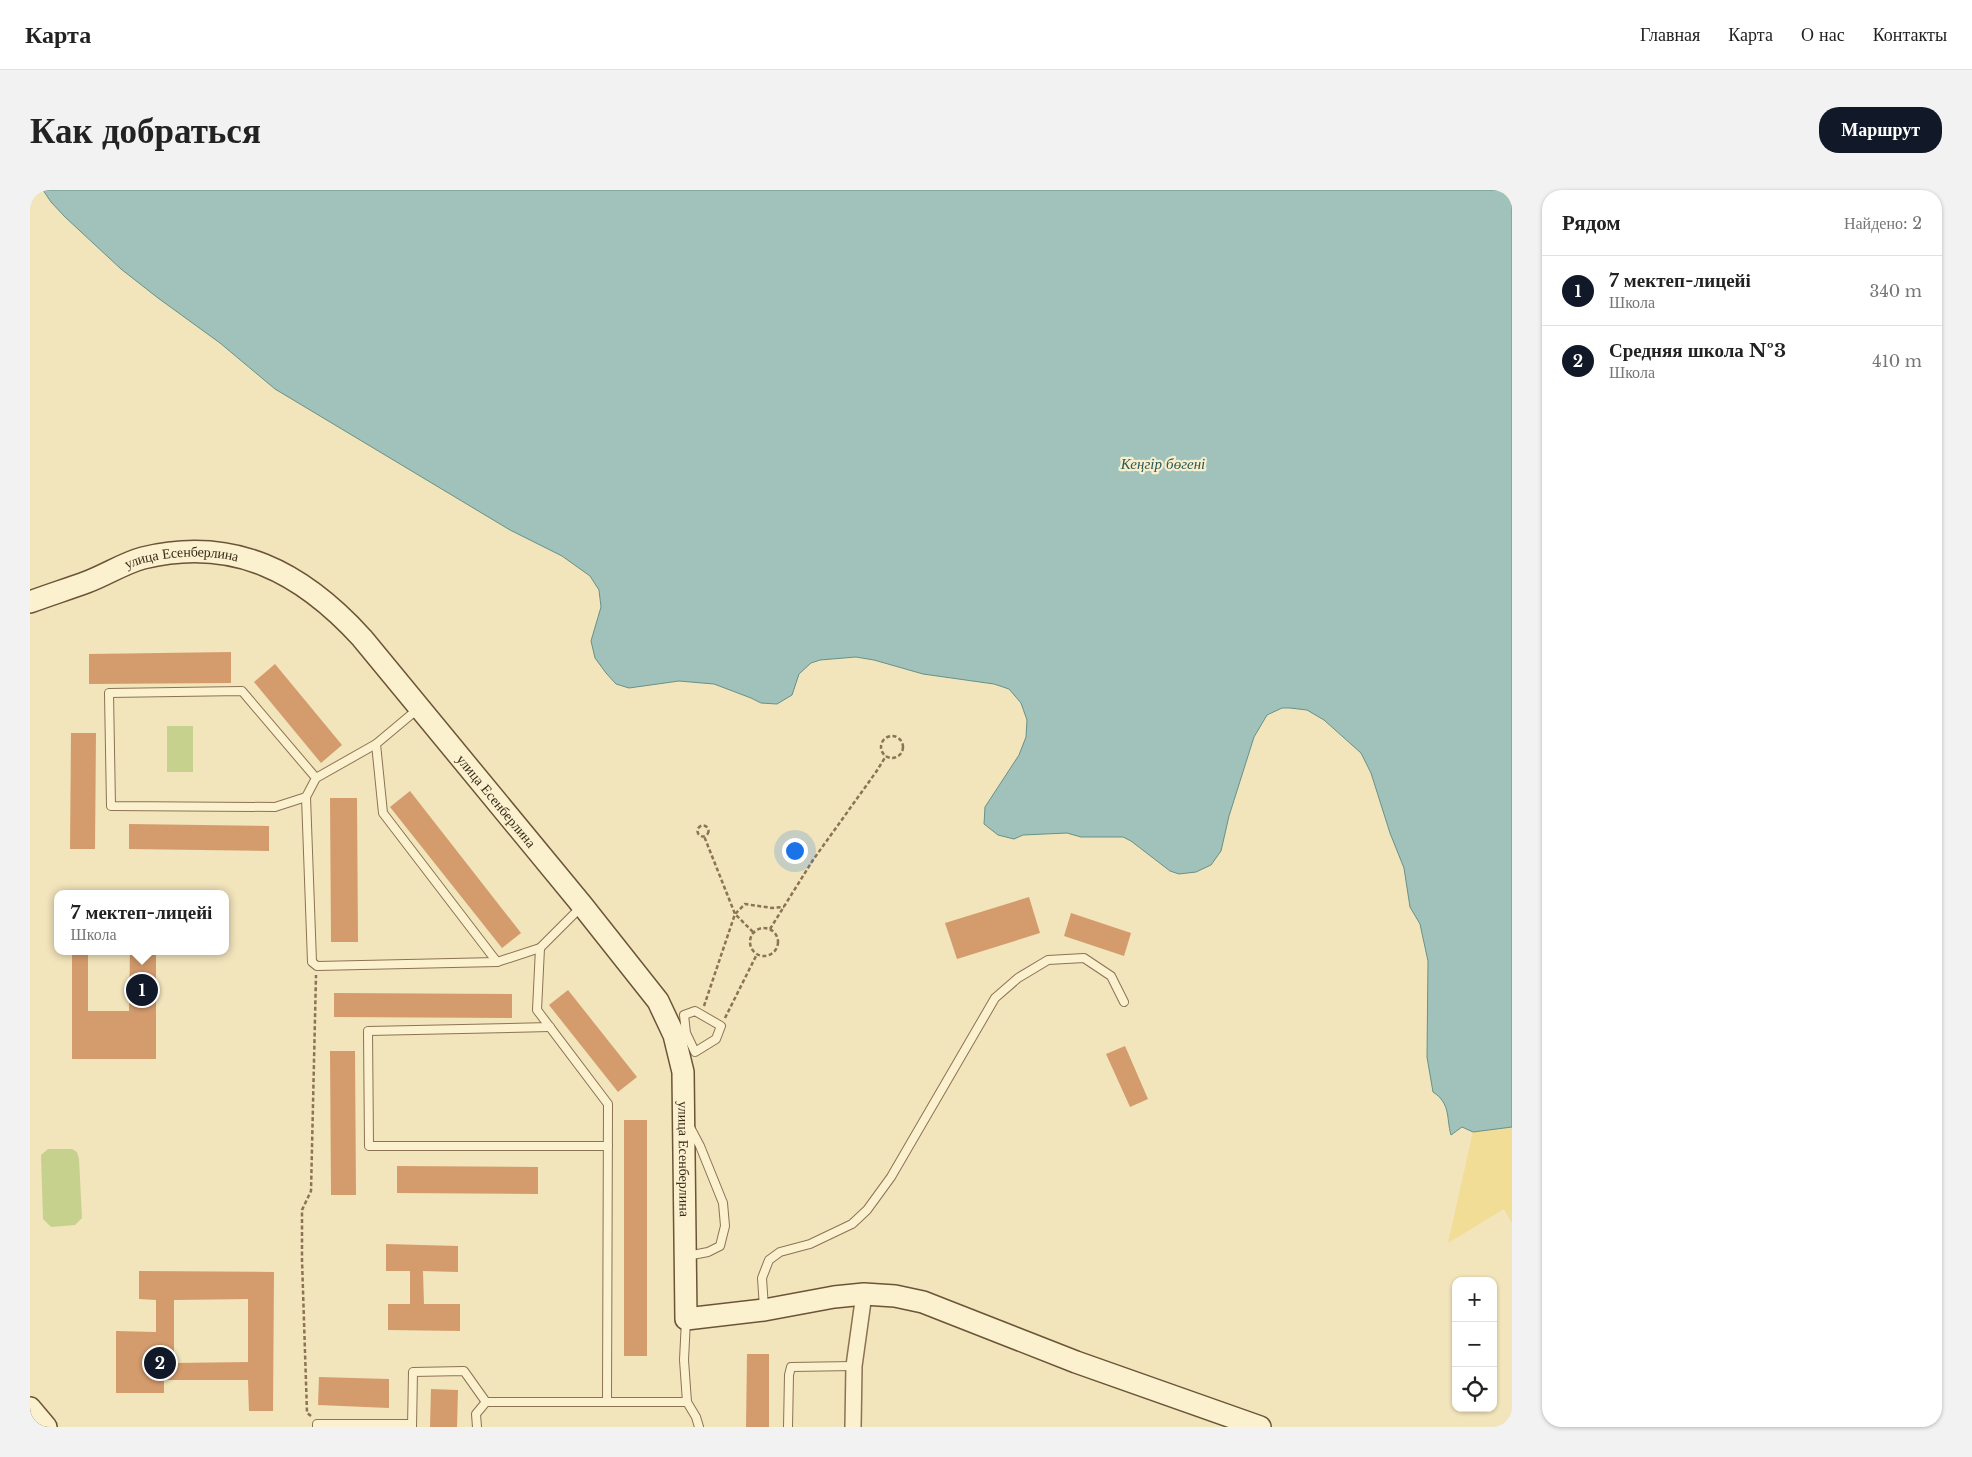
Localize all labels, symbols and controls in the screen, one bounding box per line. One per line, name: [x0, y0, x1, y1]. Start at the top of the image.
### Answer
text: Карта: [25, 20, 91, 49]
text: Главная: [1640, 24, 1700, 46]
text: Карта: [1728, 24, 1773, 46]
text: О нас: [1801, 24, 1845, 46]
text: Контакты: [1873, 24, 1947, 46]
button: Маршрут: [1819, 107, 1942, 153]
text: Как добраться: [30, 109, 261, 152]
text: Рядом: [1562, 210, 1621, 236]
text: Найдено: 2: [1844, 213, 1922, 233]
text: 7 мектеп-лицейі: [1609, 269, 1751, 292]
text: 1: [1575, 281, 1581, 301]
text: 340 m: [1870, 281, 1922, 301]
text: Школа: [1609, 292, 1655, 312]
text: Средняя школа №3: [1609, 339, 1786, 362]
text: 2: [1573, 351, 1583, 371]
text: 410 m: [1872, 351, 1922, 371]
text: Школа: [1609, 362, 1655, 382]
water label: Кеңгір бөгені: [1120, 454, 1205, 473]
street label: улица Есенберлина: [121, 543, 241, 573]
street label: улица Есенберлина: [453, 751, 540, 852]
your location: [782, 838, 808, 864]
popup: [54, 890, 229, 955]
text: 7 мектеп-лицейі: [71, 901, 212, 924]
text: Школа: [71, 924, 117, 944]
pin: 1: [126, 971, 158, 1009]
street label: улица Есенберлина: [674, 1101, 694, 1218]
map controls: [1452, 1277, 1497, 1412]
button: +: [1452, 1277, 1497, 1322]
button: −: [1452, 1322, 1497, 1367]
pin: 2: [144, 1344, 176, 1382]
button: locate: [1452, 1367, 1497, 1412]

